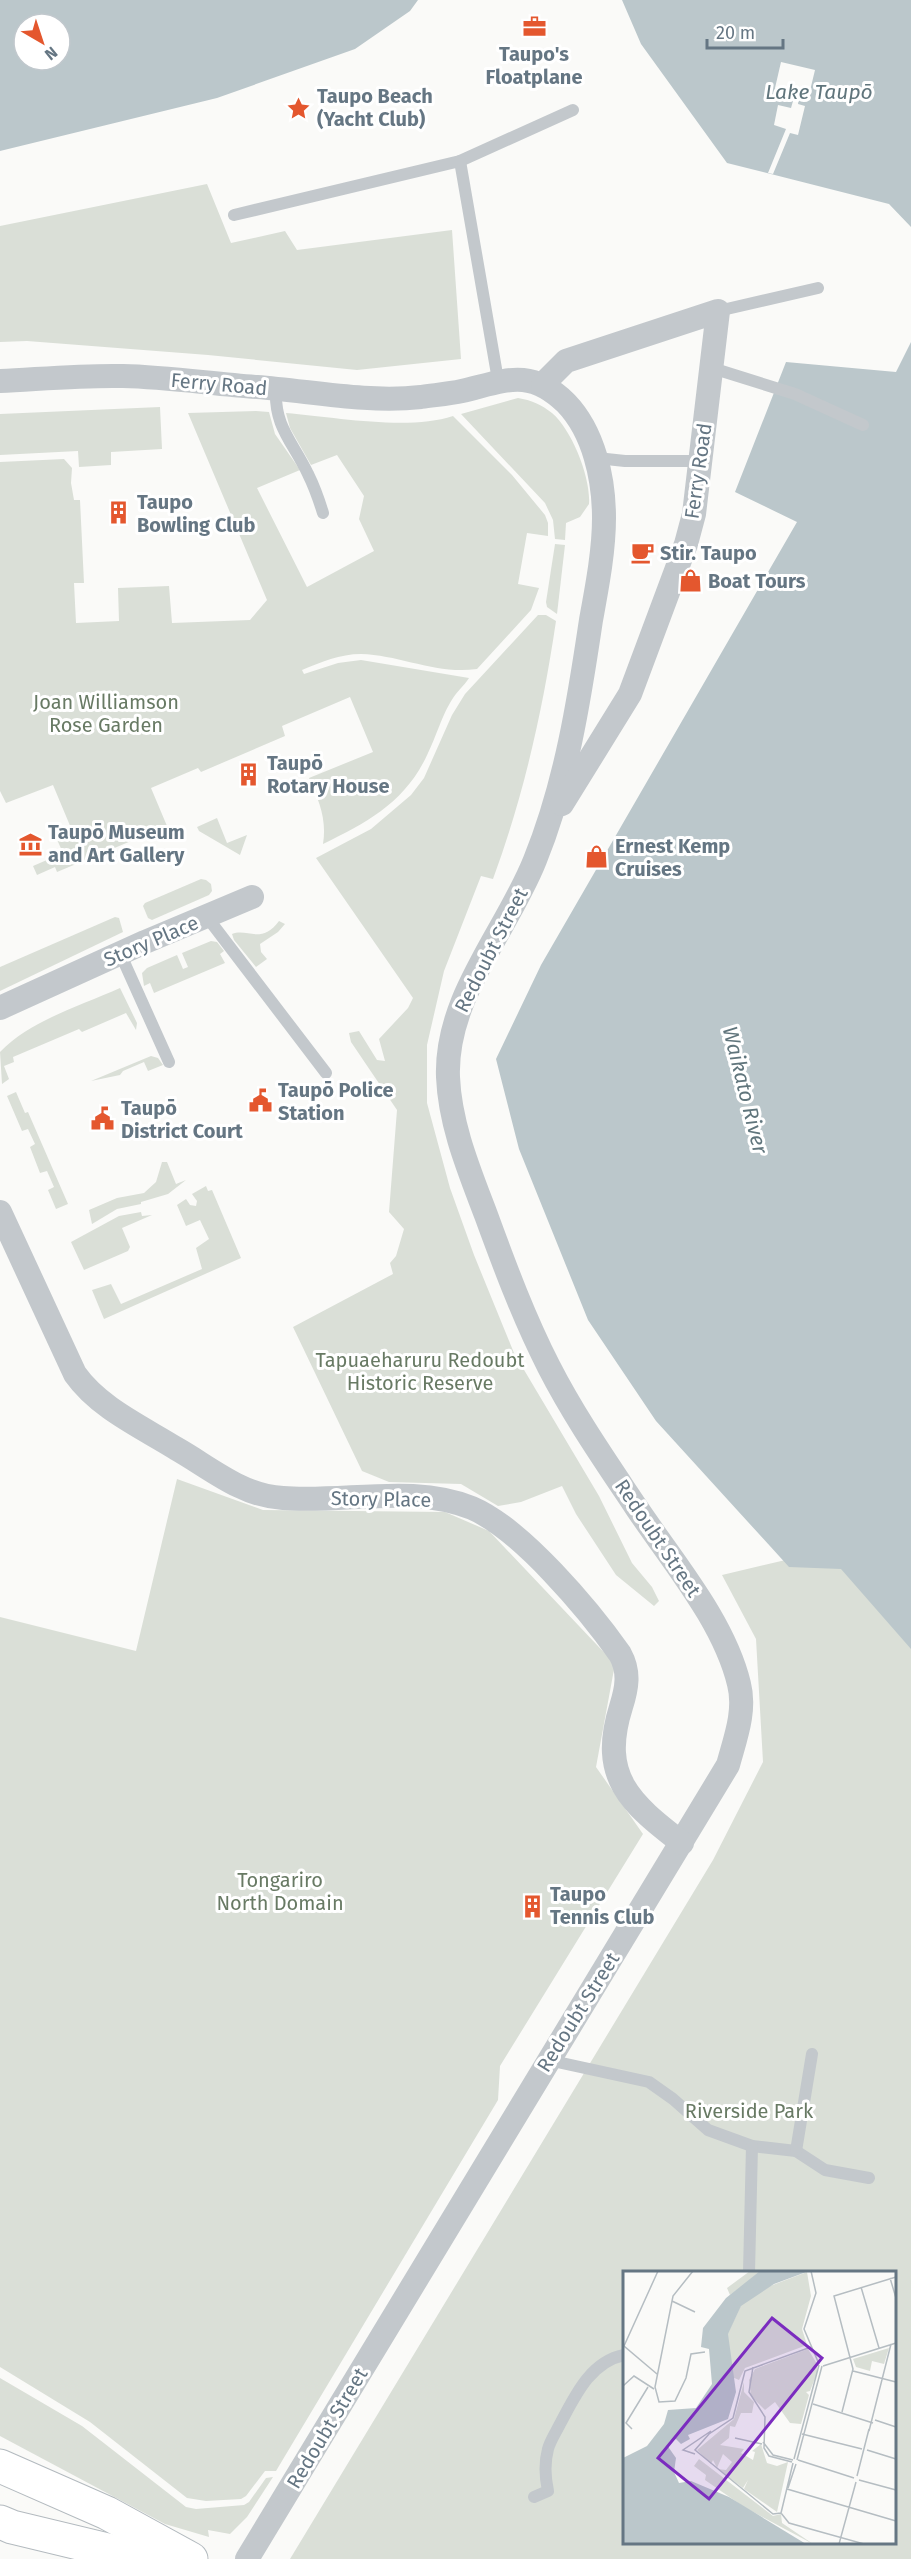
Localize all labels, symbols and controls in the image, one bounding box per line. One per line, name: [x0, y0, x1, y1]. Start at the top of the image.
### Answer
north arrow: [12, 12, 72, 72]
scale bar: [707, 12, 784, 50]
office icon: Taupo's Floatplane: [521, 13, 547, 39]
text: 20 m: [716, 22, 755, 44]
place label: Taupo's Floatplane: [486, 42, 582, 89]
text: N: [41, 43, 61, 64]
water label: Lake Taupō: [765, 79, 873, 105]
place label: Taupo Beach (Yacht Club): [317, 84, 433, 131]
place icon: Taupo Beach (Yacht Club): [286, 95, 312, 121]
street label: Ferry Road: [170, 368, 268, 400]
street label: Ferry Road: [679, 421, 717, 521]
place label: Taupo Bowling Club: [137, 490, 256, 537]
building icon: Taupo Bowling Club: [106, 500, 132, 526]
cafe icon: Stir. Taupo: [629, 540, 655, 566]
place label: Stir. Taupo: [660, 541, 757, 565]
shop icon: Boat Tours: [677, 568, 703, 594]
place label: Boat Tours: [708, 569, 806, 593]
park label: Joan Williamson Rose Garden: [33, 690, 179, 737]
place label: Taupō Rotary House: [267, 751, 389, 798]
building icon: Taupō Rotary House: [236, 762, 262, 788]
place label: Taupō Museum and Art Gallery: [48, 820, 185, 867]
museum icon: Taupō Museum and Art Gallery: [17, 831, 43, 857]
place label: Ernest Kemp Cruises: [615, 834, 730, 881]
shop icon: Ernest Kemp Cruises: [584, 844, 610, 870]
street label: Redoubt Street: [449, 883, 533, 1016]
street label: Story Place: [100, 910, 202, 972]
water label: Waikato River: [717, 1024, 774, 1157]
place label: Taupō Police Station: [278, 1078, 393, 1125]
public building icon: Taupō Police Station: [247, 1088, 273, 1114]
place label: Taupō District Court: [121, 1096, 243, 1143]
public building icon: Taupō District Court: [90, 1106, 116, 1132]
park label: Tapuaeharuru Redoubt Historic Reserve: [315, 1348, 525, 1395]
street label: Redoubt Street: [610, 1475, 707, 1602]
street label: Story Place: [331, 1486, 431, 1512]
park label: Tongariro North Domain: [216, 1868, 344, 1915]
place label: Taupo Tennis Club: [550, 1882, 655, 1929]
building icon: Taupo Tennis Club: [519, 1893, 545, 1919]
street label: Redoubt Street: [532, 1947, 625, 2076]
park label: Riverside Park: [685, 2099, 814, 2123]
inset map: [623, 2271, 896, 2544]
street label: Redoubt Street: [282, 2363, 373, 2493]

